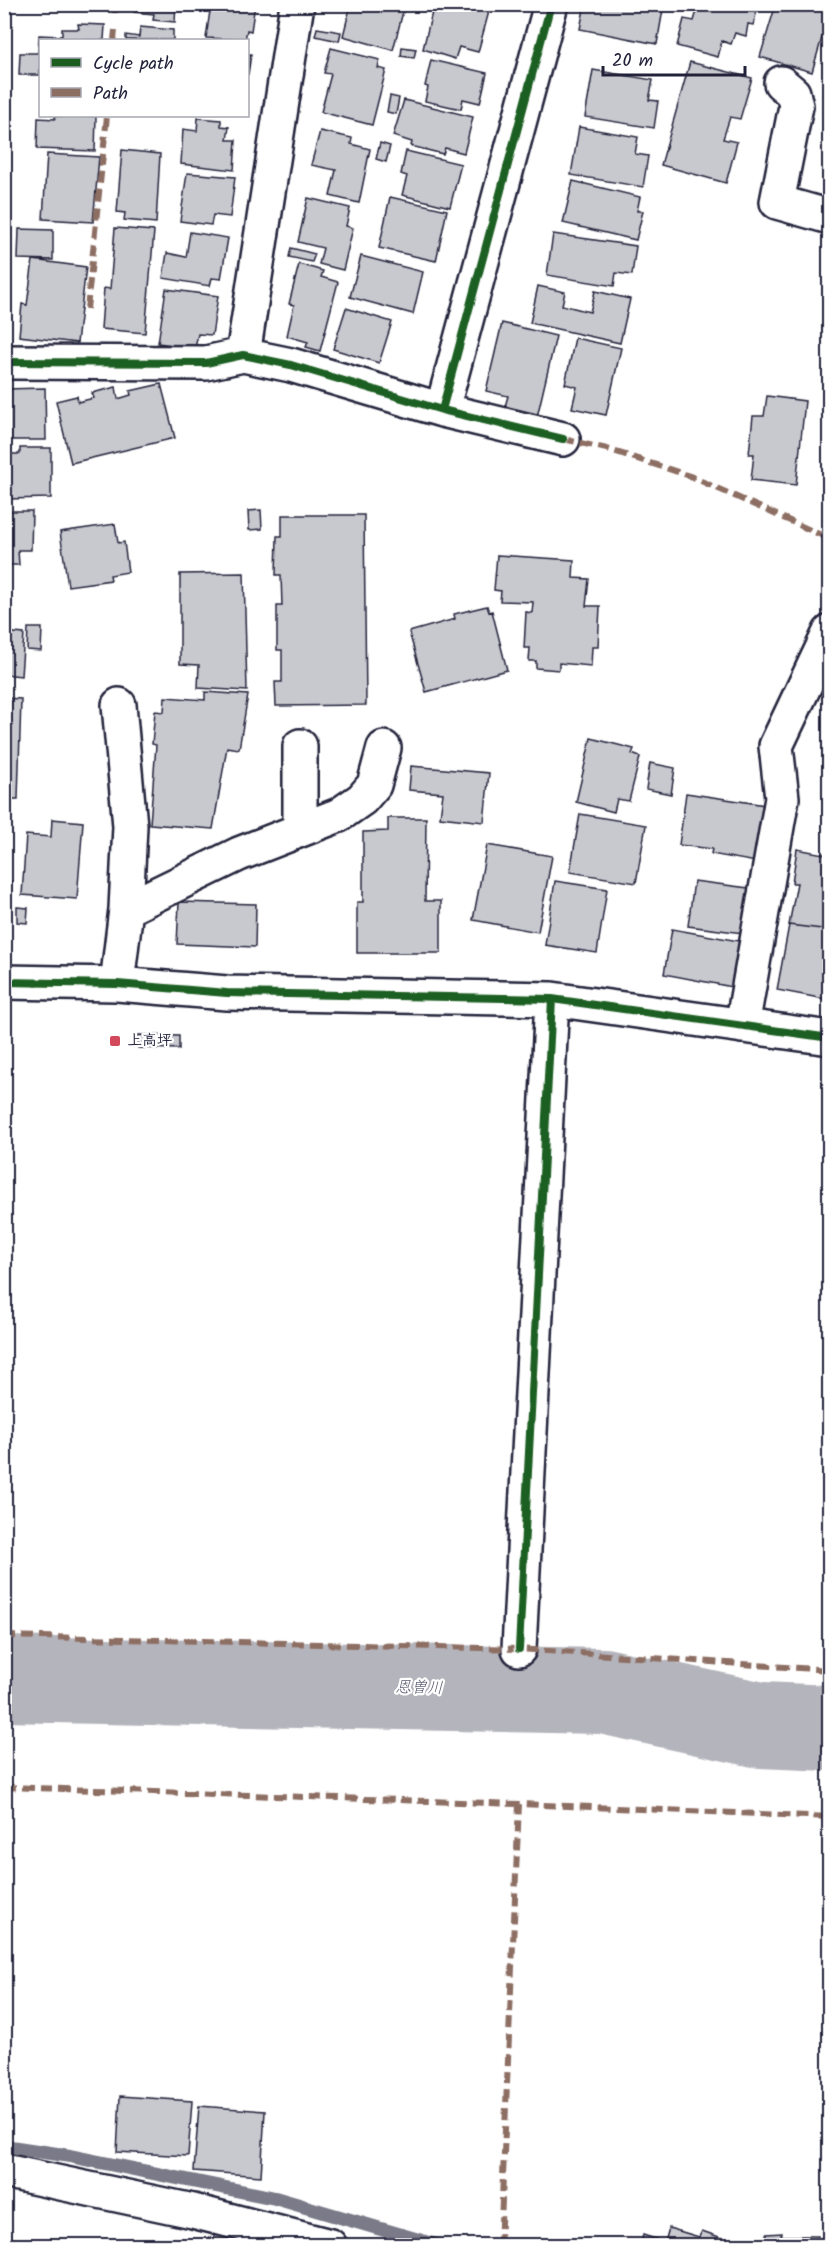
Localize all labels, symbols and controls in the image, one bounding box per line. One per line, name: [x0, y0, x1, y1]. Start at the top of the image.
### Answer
legend: [39, 39, 249, 117]
scale bar: [603, 39, 746, 77]
text: 20 m: [612, 47, 653, 76]
text: Cycle path: [93, 50, 174, 79]
text: Path: [93, 80, 128, 109]
place label: 上高坪: [127, 1029, 172, 1053]
marker: 上高坪: [108, 1034, 122, 1048]
water label: 恩曽川: [395, 1675, 443, 1701]

